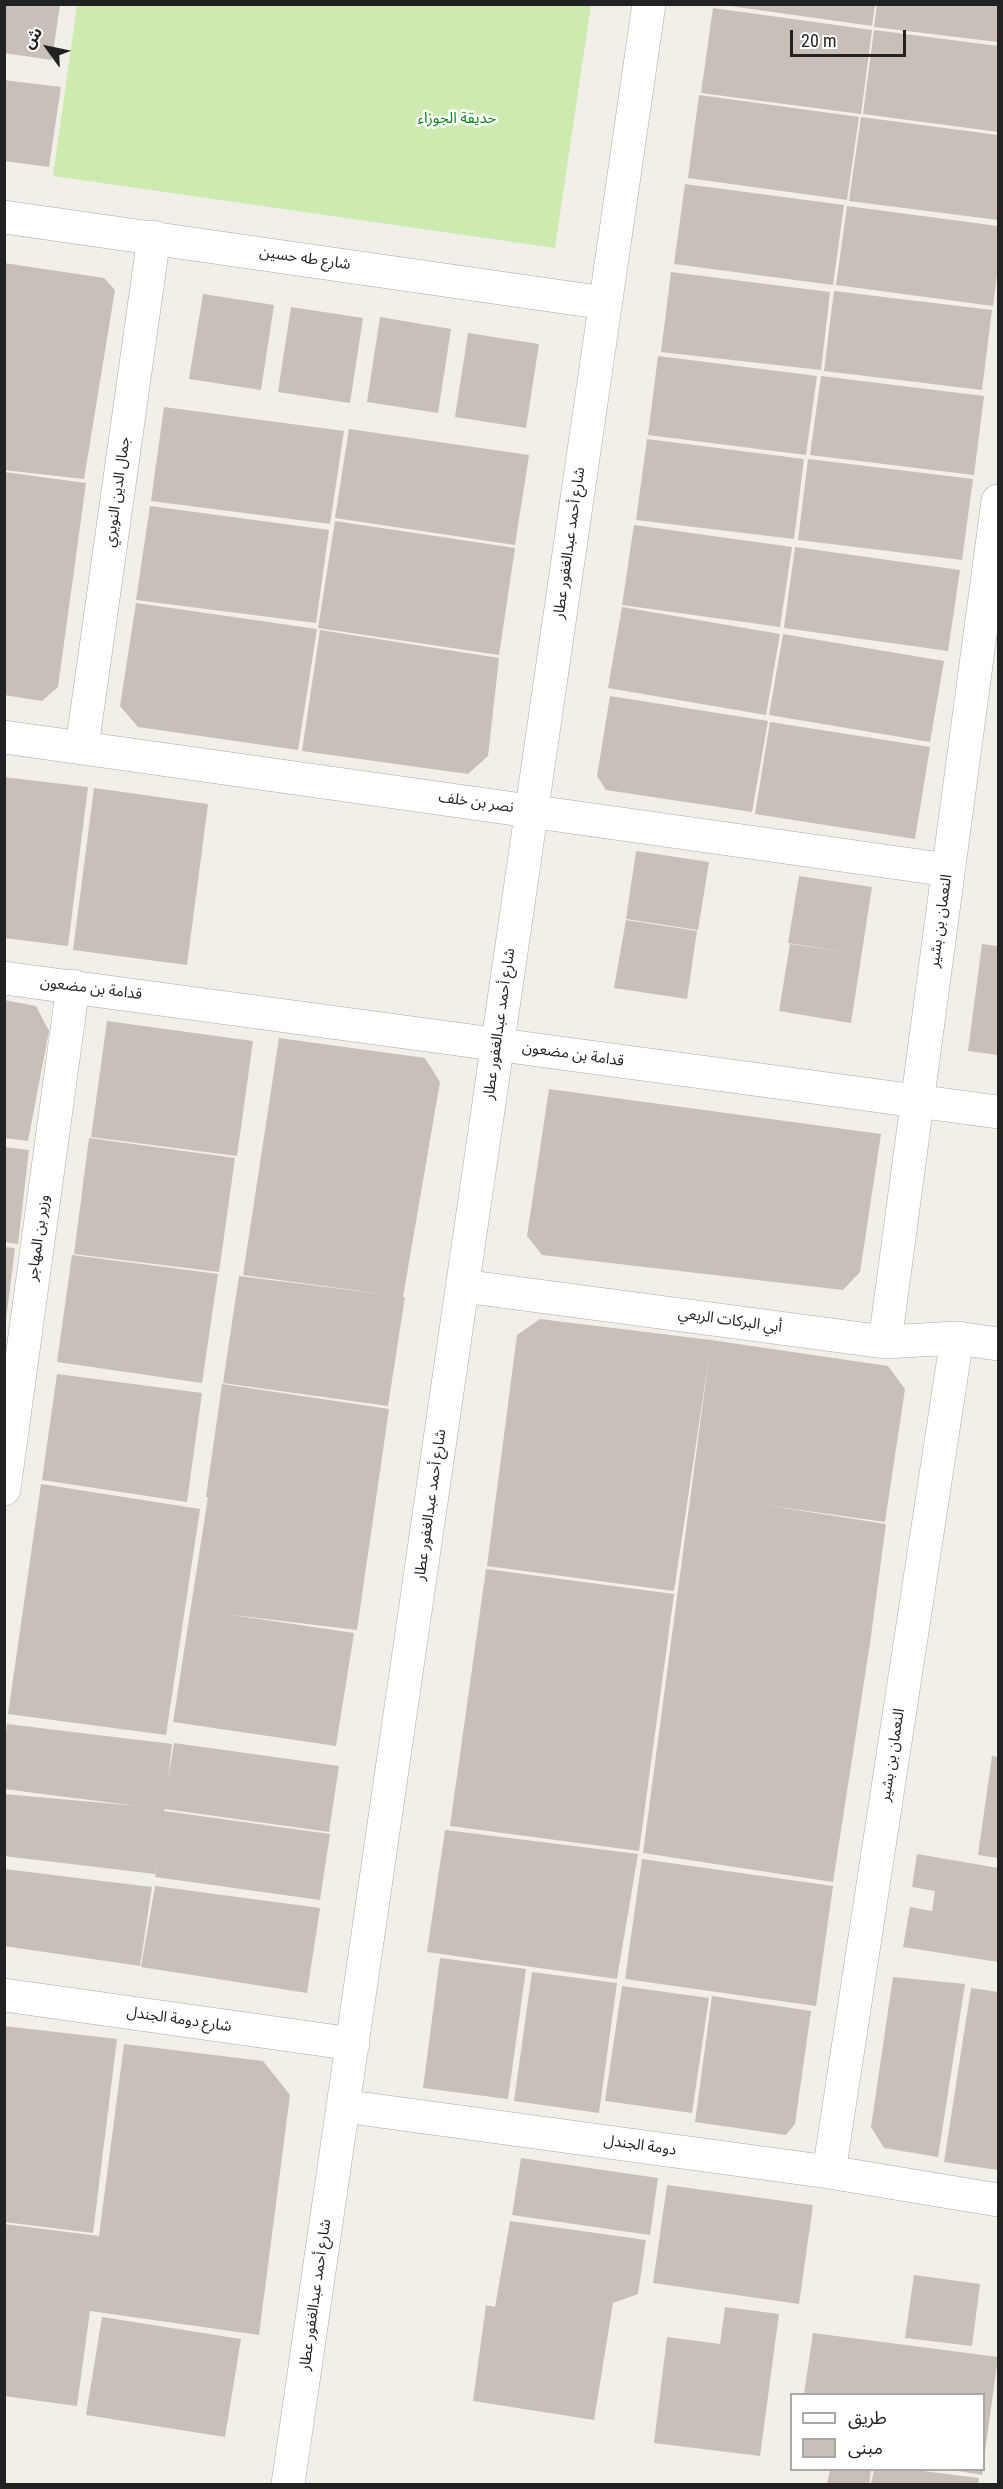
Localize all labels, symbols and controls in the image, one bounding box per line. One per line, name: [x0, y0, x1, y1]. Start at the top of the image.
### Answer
north arrow: [18, 18, 78, 78]
scale bar: [793, 18, 908, 56]
text: ش: [19, 24, 46, 52]
text: 20 m: [801, 30, 836, 51]
park label: حديقة الجوزاء: [418, 110, 496, 128]
street label: شارع طه حسين: [258, 244, 352, 274]
street label: جمال الدين النويري: [101, 435, 135, 549]
street label: شارع أحمد عبدالغفور عطار: [550, 466, 590, 620]
street label: نصر بن خلف: [437, 789, 515, 817]
street label: النعمان بن بشير: [926, 873, 956, 969]
street label: شارع أحمد عبدالغفور عطار: [480, 947, 520, 1101]
street label: قدامة بن مضعون: [39, 974, 143, 1004]
street label: قدامة بن مضعون: [521, 1039, 625, 1071]
street label: وزير بن المهاجر: [24, 1194, 54, 1282]
street label: أبي البركات الربعي: [677, 1305, 783, 1337]
street label: شارع أحمد عبدالغفور عطار: [411, 1428, 451, 1582]
street label: النعمان بن بشير: [877, 1707, 909, 1803]
street label: شارع دومة الجندل: [125, 2004, 233, 2036]
street label: دومة الجندل: [603, 2132, 677, 2160]
street label: شارع أحمد عبدالغفور عطار: [296, 2218, 336, 2372]
legend: [790, 2393, 985, 2471]
text: طريق: [848, 2407, 887, 2428]
text: مبنى: [848, 2437, 883, 2458]

